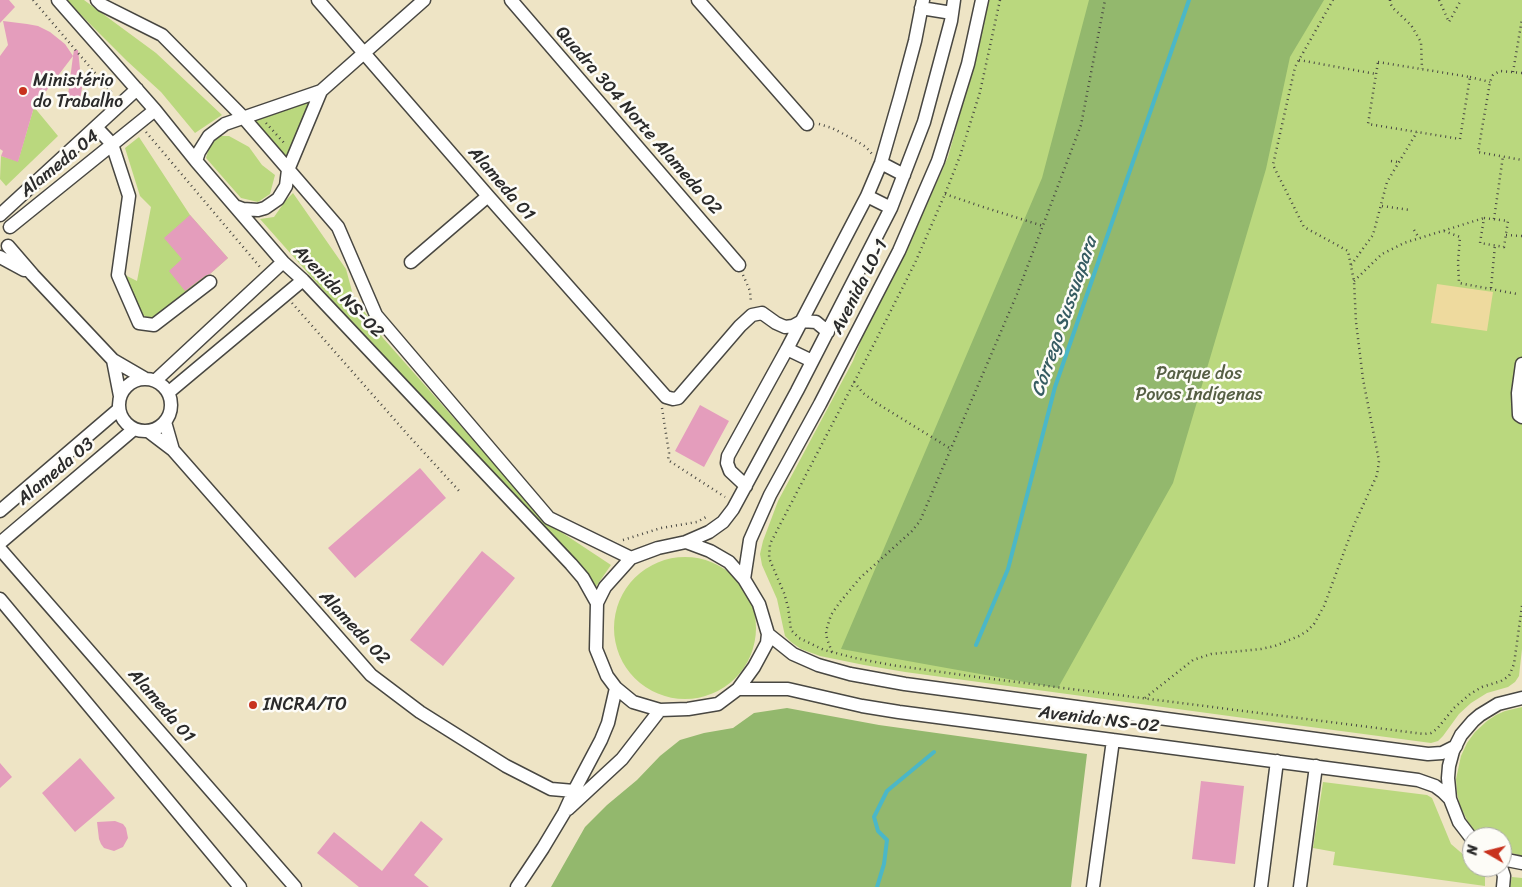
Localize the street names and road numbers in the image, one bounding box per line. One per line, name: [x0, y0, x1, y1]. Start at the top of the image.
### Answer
street label: Quadra 304 Norte Alameda 02: [550, 22, 726, 220]
street label: Alameda 04: [16, 126, 104, 202]
street label: Alameda 01: [463, 142, 539, 226]
street label: Avenida LO-1: [827, 236, 893, 338]
street label: Avenida NS-02: [288, 241, 388, 343]
street label: Alameda 03: [13, 434, 99, 510]
street label: Alameda 02: [314, 586, 394, 670]
street label: Alameda 01: [123, 664, 199, 748]
street label: Avenida NS-02: [1038, 702, 1160, 738]

